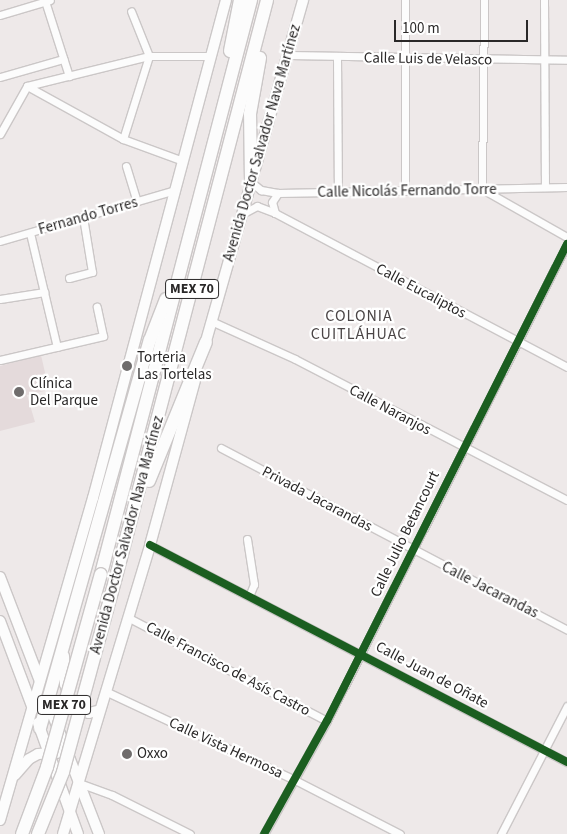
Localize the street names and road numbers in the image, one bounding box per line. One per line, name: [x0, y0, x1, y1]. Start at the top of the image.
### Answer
street label: Avenida Doctor Salvador Nava Martínez: [219, 22, 305, 264]
street label: Calle Luis de Velasco: [364, 49, 492, 69]
street label: Calle Nicolás Fernando Torre: [317, 180, 497, 202]
street label: Fernando Torres: [36, 193, 140, 239]
street label: Calle Eucaliptos: [373, 260, 469, 322]
road number: MEX 70: [164, 278, 220, 300]
street label: Calle Naranjos: [346, 381, 434, 439]
street label: Avenida Doctor Salvador Nava Martínez: [87, 414, 167, 656]
street label: Privada Jacarandas: [259, 462, 375, 536]
street label: Calle Julio Betancourt: [367, 468, 443, 600]
street label: Calle Jacarandas: [439, 558, 541, 622]
street label: Calle Francisco de Asís Castro: [143, 618, 313, 720]
street label: Calle Juan de Oñate: [373, 638, 491, 712]
road number: MEX 70: [36, 694, 92, 716]
street label: Calle Vista Hermosa: [166, 714, 286, 782]

